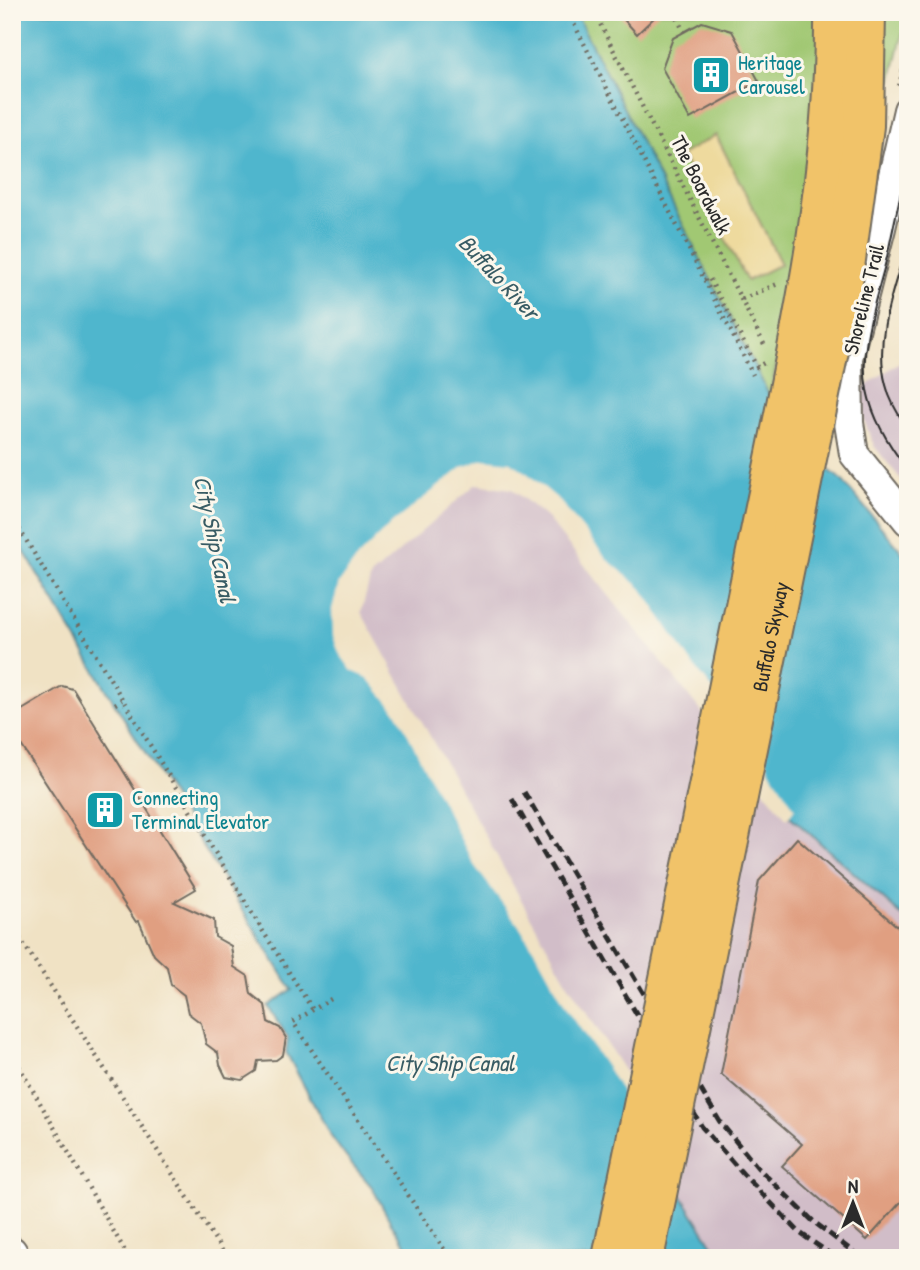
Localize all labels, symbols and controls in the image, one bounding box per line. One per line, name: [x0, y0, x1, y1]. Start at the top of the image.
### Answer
place label: Heritage Carousel: [738, 48, 805, 101]
building icon: Heritage Carousel: [690, 54, 732, 96]
street label: The Boardwalk: [664, 130, 739, 240]
water label: Buffalo River: [452, 228, 549, 328]
street label: Shoreline Trail: [836, 240, 891, 357]
water label: City Ship Canal: [186, 473, 244, 606]
street label: Buffalo Skyway: [745, 579, 796, 694]
place label: Connecting Terminal Elevator: [132, 783, 269, 836]
building icon: Connecting Terminal Elevator: [84, 789, 126, 831]
water label: City Ship Canal: [386, 1047, 515, 1079]
north arrow: [818, 1168, 888, 1238]
text: N: [848, 1173, 858, 1199]

